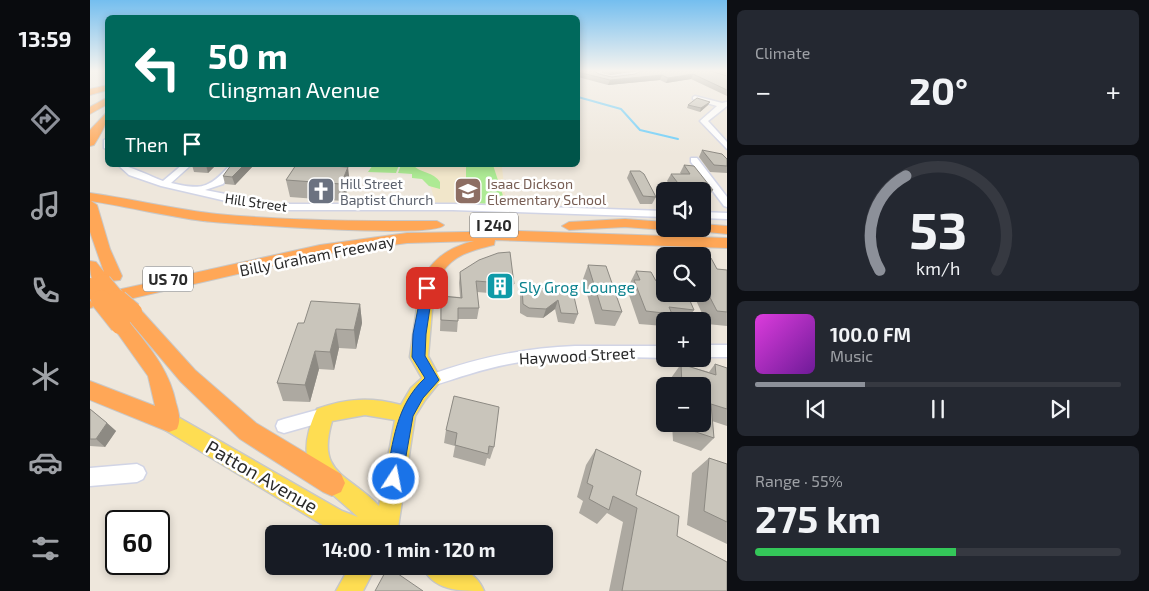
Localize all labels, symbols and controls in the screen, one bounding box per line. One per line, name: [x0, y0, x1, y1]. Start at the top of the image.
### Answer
text: 13:59: [19, 25, 71, 51]
text: 50 m: [208, 34, 288, 76]
icon: left: [125, 35, 190, 100]
text: Climate: [755, 43, 810, 62]
text: 20°: [909, 67, 968, 113]
text: −: [755, 74, 771, 108]
text: +: [1106, 74, 1121, 108]
text: Clingman Avenue: [208, 76, 380, 102]
icon: directions: [28, 102, 63, 137]
icon: arrive: [178, 130, 206, 158]
text: Then: [125, 133, 168, 156]
place label: Hill Street Baptist Church: [340, 175, 433, 208]
place label: Isaac Dickson Elementary School: [487, 175, 607, 208]
church icon: Hill Street Baptist Church: [306, 176, 336, 206]
school or university icon: Isaac Dickson Elementary School: [453, 176, 483, 206]
map controls: [656, 182, 711, 432]
button: sound: [656, 182, 711, 237]
icon: music: [28, 188, 63, 223]
street label: Hill Street: [224, 189, 288, 215]
text: 53: [909, 197, 967, 259]
road number: I 240: [470, 212, 518, 238]
street label: Billy Graham Freeway: [238, 231, 397, 279]
button: search: [656, 247, 711, 302]
text: km/h: [916, 257, 960, 279]
road number: US 70: [143, 266, 193, 292]
pin: [406, 267, 448, 309]
building icon: Sly Grog Lounge: [485, 271, 515, 301]
icon: phone: [28, 273, 63, 308]
icon: arrive: [413, 274, 441, 302]
place label: Sly Grog Lounge: [519, 277, 635, 296]
button: +: [656, 312, 711, 367]
text: 100.0 FM: [830, 323, 911, 346]
street label: Haywood Street: [518, 342, 636, 368]
text: Music: [830, 346, 873, 365]
icon: climate: [28, 359, 63, 394]
button: −: [656, 377, 711, 432]
icon: previous: [802, 395, 830, 423]
icon: pause: [924, 395, 952, 423]
icon: next: [1046, 395, 1074, 423]
street label: Patton Avenue: [202, 435, 322, 517]
icon: car: [28, 445, 63, 480]
position arrow: [367, 452, 419, 504]
text: Range · 55%: [755, 471, 843, 490]
text: 275 km: [755, 495, 881, 541]
speed limit sign: 60: [105, 510, 170, 575]
icon: filters: [28, 531, 63, 566]
text: 14:00 · 1 min · 120 m: [323, 538, 495, 561]

